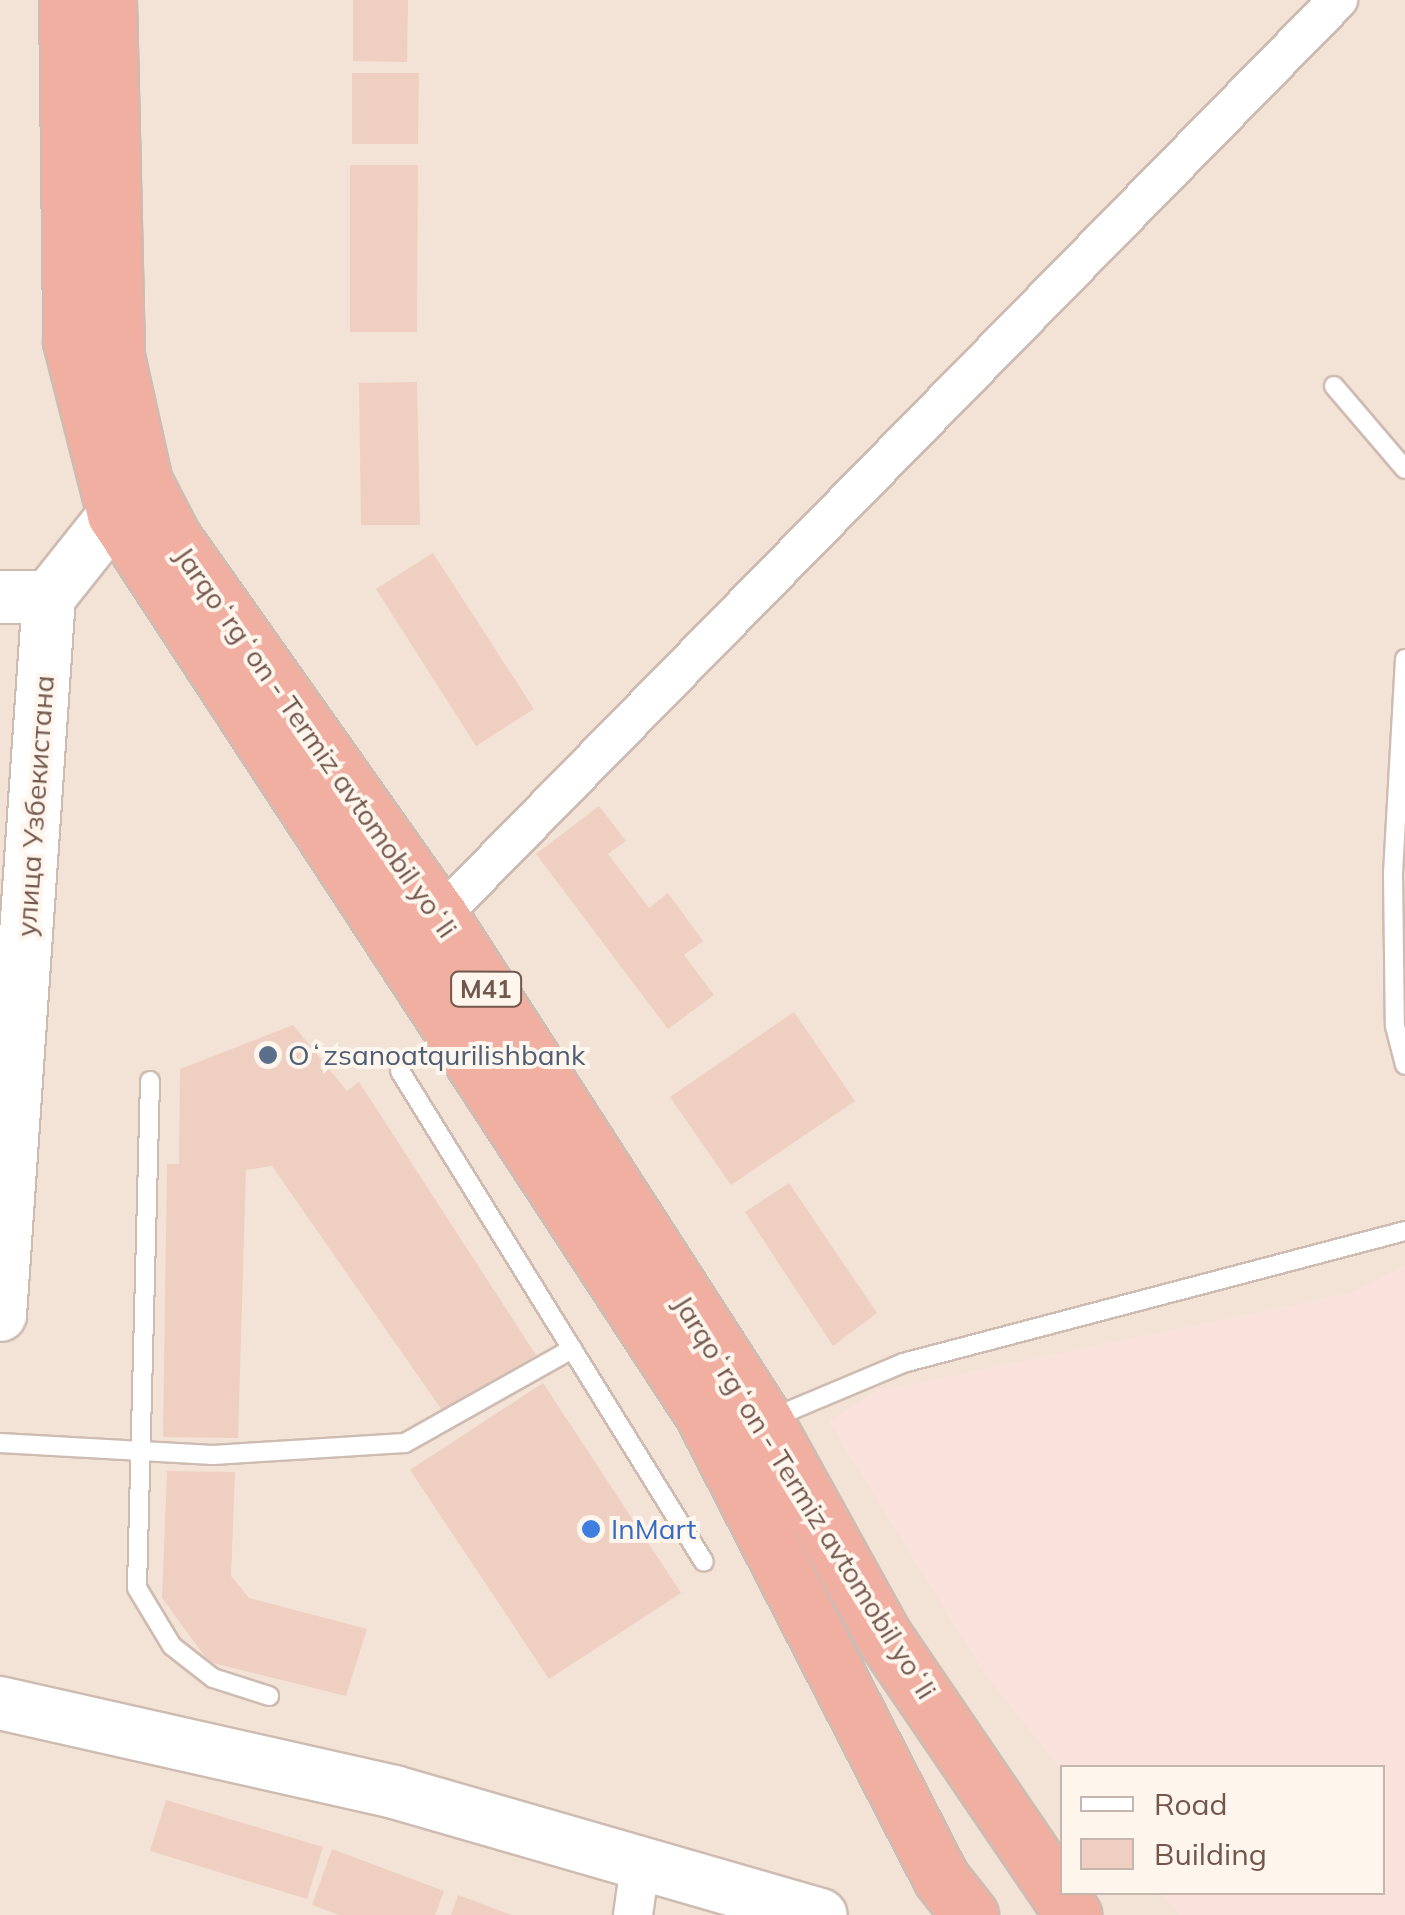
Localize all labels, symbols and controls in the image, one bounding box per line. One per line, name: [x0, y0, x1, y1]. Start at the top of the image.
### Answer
street label: Jarqoʻrgʻon - Termiz avtomobil yoʻli: [168, 540, 464, 944]
street label: улица Узбекистана: [9, 674, 61, 938]
road number: M41: [448, 969, 524, 1009]
place label: Oʻzsanoatqurilishbank: [288, 1038, 585, 1072]
marker: Oʻzsanoatqurilishbank: [257, 1044, 279, 1066]
street label: Jarqoʻrgʻon - Termiz avtomobil yoʻli: [666, 1289, 944, 1705]
place label: InMart: [611, 1512, 696, 1546]
marker: InMart: [580, 1518, 602, 1540]
legend: [1060, 1765, 1385, 1895]
text: Road: [1154, 1785, 1228, 1823]
text: Building: [1154, 1835, 1267, 1873]

